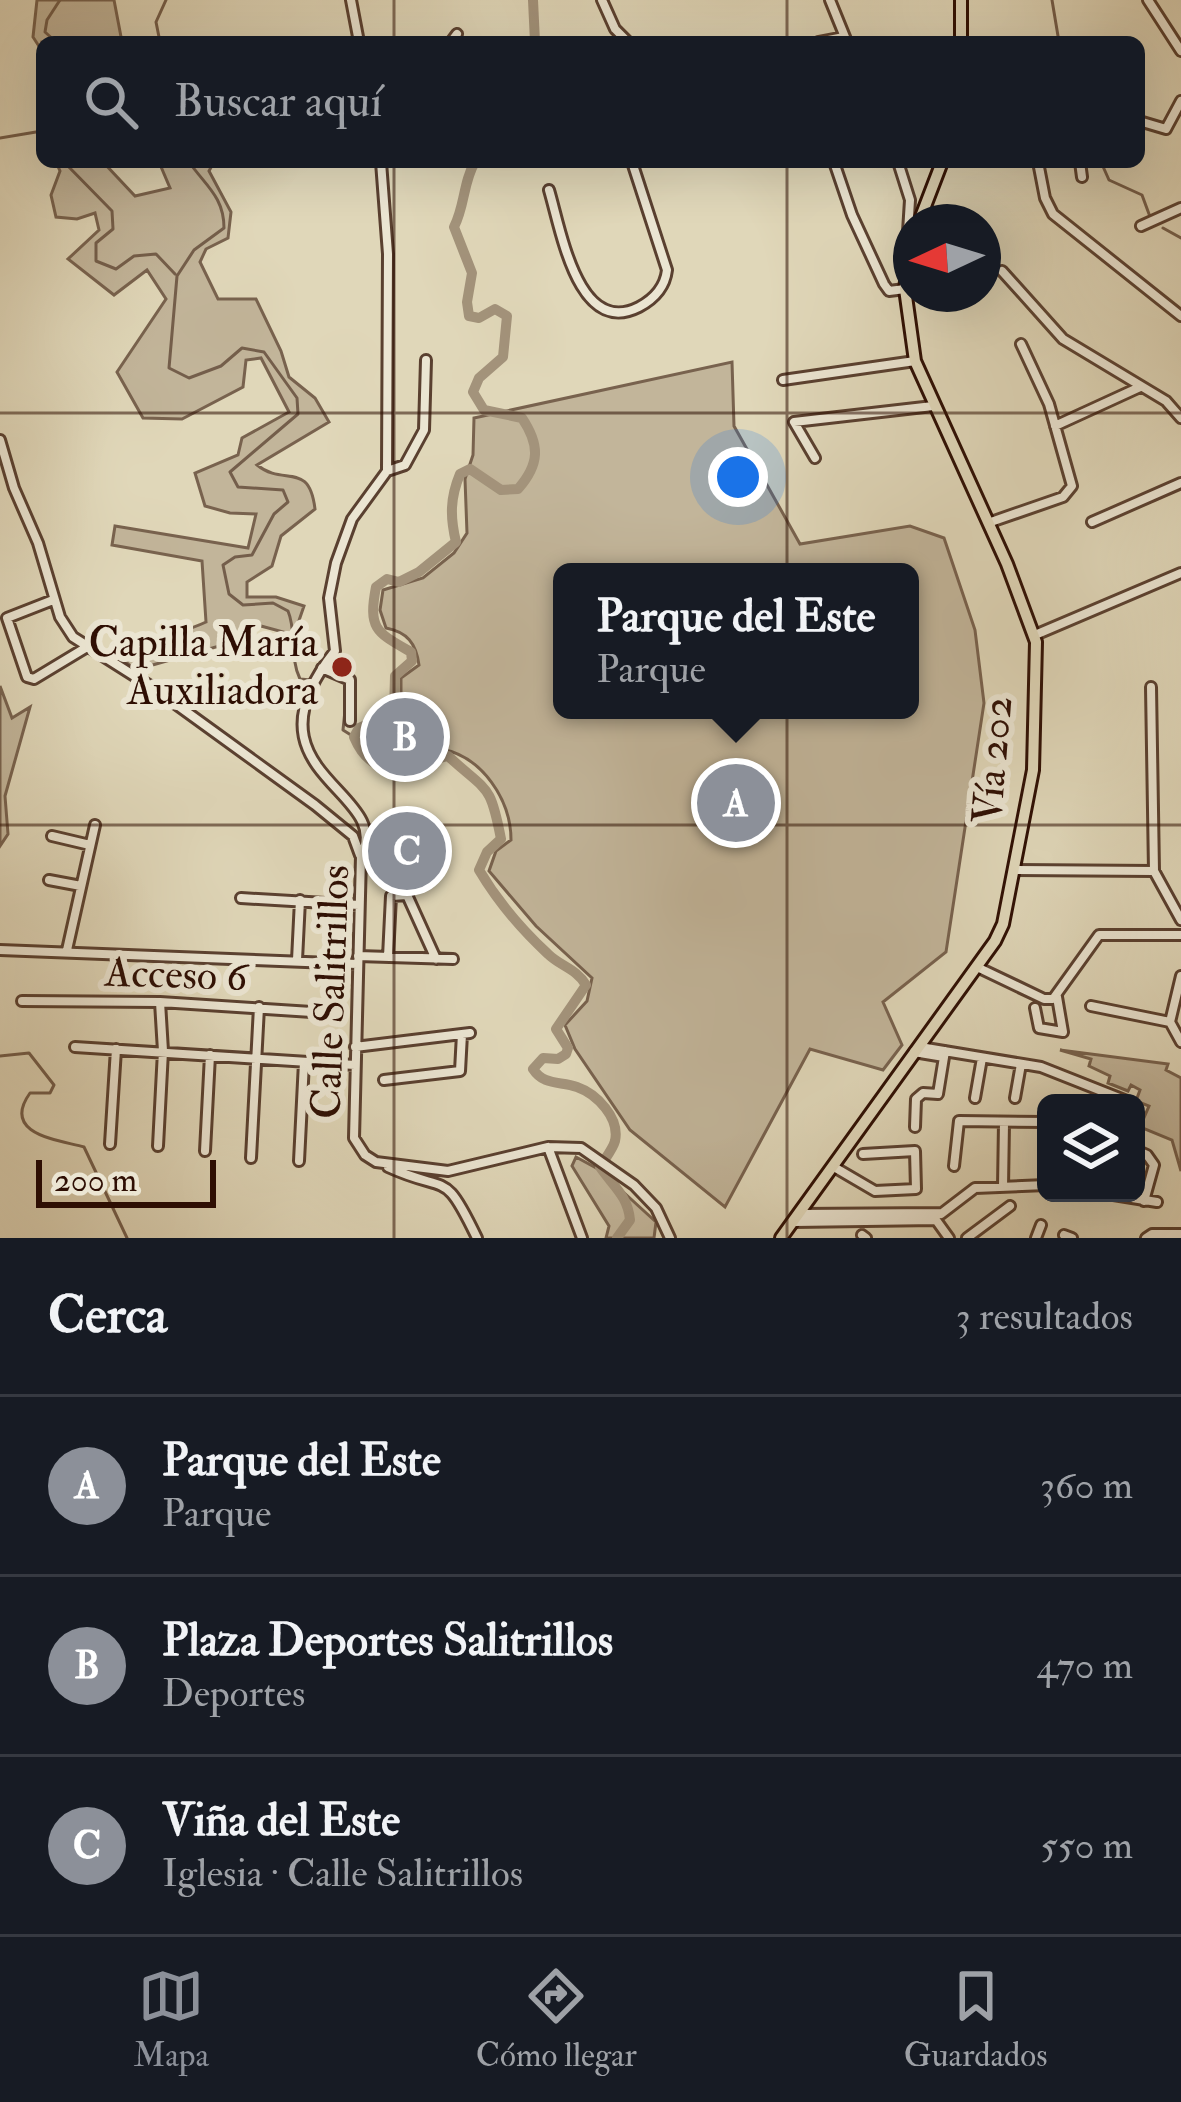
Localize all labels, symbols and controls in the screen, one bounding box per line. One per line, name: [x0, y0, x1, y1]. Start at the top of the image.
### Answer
search box: [36, 36, 1145, 168]
icon: search: [78, 69, 144, 135]
text: Buscar aquí: [174, 74, 382, 130]
north arrow: [893, 204, 1001, 312]
your location: [708, 447, 768, 507]
popup: [553, 563, 919, 719]
text: Parque del Este: [597, 589, 875, 645]
place label: Capilla María Auxiliadora: [89, 617, 319, 717]
text: Parque: [597, 645, 706, 694]
marker: Capilla María Auxiliadora: [329, 654, 355, 680]
pin: B: [366, 692, 444, 782]
street label: Vía 202: [962, 694, 1024, 826]
pin: A: [697, 758, 775, 848]
pin: C: [368, 806, 446, 896]
street label: Calle Salitrillos: [301, 864, 361, 1120]
street label: Acceso 6: [103, 946, 250, 1004]
map controls: [1037, 1094, 1145, 1202]
button: layers: [1037, 1094, 1145, 1202]
scale bar: [36, 1154, 216, 1207]
text: 200 m: [54, 1160, 137, 1201]
text: Cerca: [48, 1284, 167, 1348]
text: 3 resultados: [956, 1292, 1133, 1341]
text: Parque del Este: [162, 1433, 441, 1489]
text: A: [75, 1461, 99, 1510]
text: 360 m: [1040, 1461, 1133, 1510]
text: Parque: [162, 1489, 271, 1538]
text: Plaza Deportes Salitrillos: [162, 1613, 613, 1669]
text: B: [74, 1641, 100, 1690]
text: 470 m: [1037, 1641, 1133, 1690]
text: Deportes: [162, 1669, 305, 1718]
text: Viña del Este: [162, 1793, 400, 1849]
text: C: [73, 1821, 101, 1870]
text: 550 m: [1041, 1821, 1133, 1870]
text: Iglesia · Calle Salitrillos: [162, 1849, 523, 1898]
tab: Mapa: [133, 1963, 209, 2076]
tab: Cómo llegar: [476, 1963, 637, 2076]
tab: Guardados: [904, 1963, 1048, 2076]

